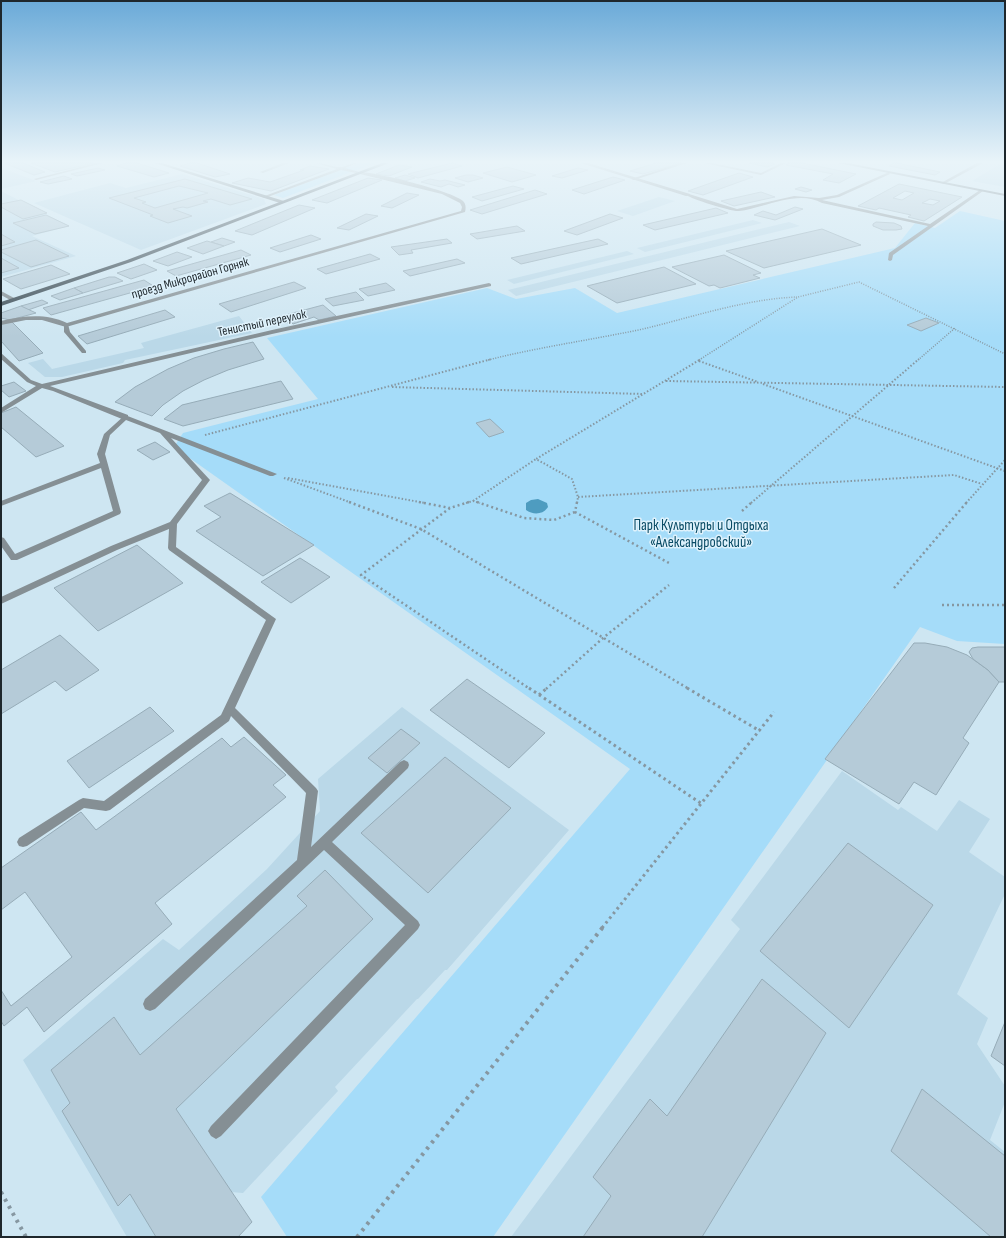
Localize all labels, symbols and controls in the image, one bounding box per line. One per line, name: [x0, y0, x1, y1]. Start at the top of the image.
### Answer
street label: проезд Микрорайон Горняк: [129, 254, 251, 302]
street label: Тенистый переулок: [216, 306, 308, 340]
park label: Парк Культуры и Отдыха «Александровский»: [633, 516, 769, 552]

